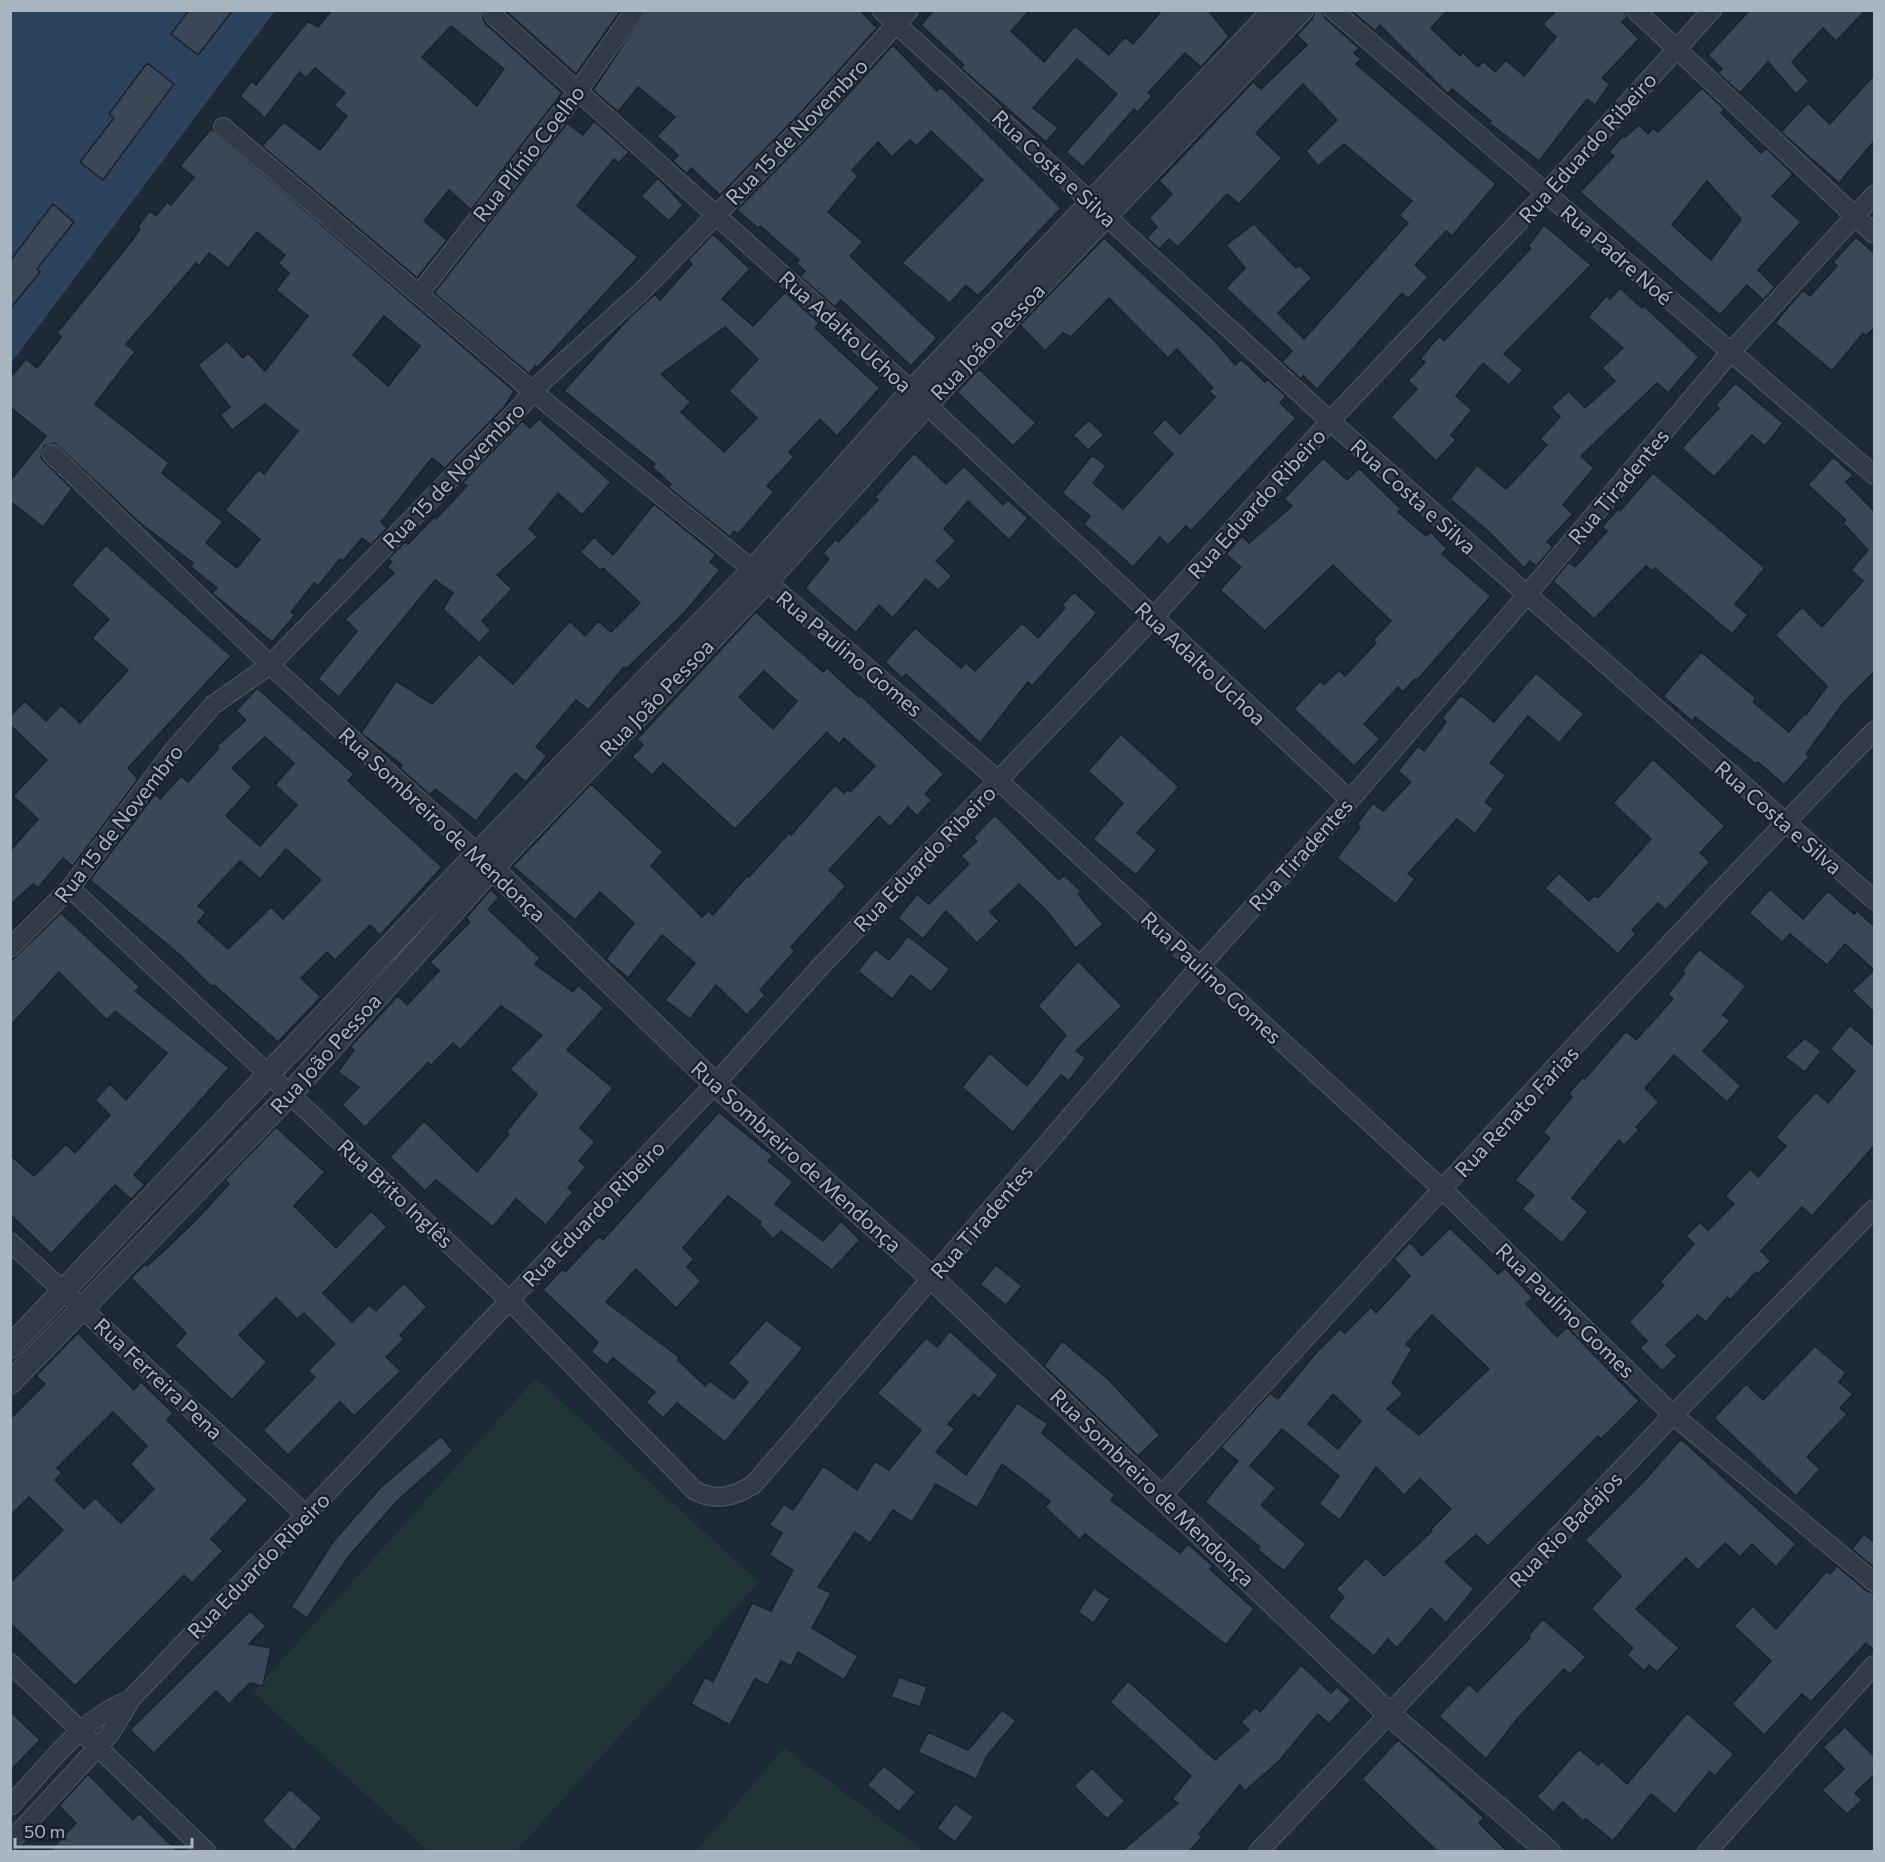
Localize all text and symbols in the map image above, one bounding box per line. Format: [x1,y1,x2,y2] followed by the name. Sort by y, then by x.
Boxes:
[720,53,872,209] street label: Rua 15 de Novembro
[1513,67,1661,227] street label: Rua Eduardo Ribeiro
[467,80,589,226] street label: Rua Plínio Coelho
[988,104,1122,232] street label: Rua Costa e Silva
[1556,199,1678,309] street label: Rua Padre Noé
[775,265,917,397] street label: Rua Adalto Uchoa
[925,277,1049,405] street label: Rua João Pessoa
[377,397,529,553] street label: Rua 15 de Novembro
[1182,423,1330,583] street label: Rua Eduardo Ribeiro
[1562,423,1674,549] street label: Rua Tiradentes
[1346,433,1482,559] street label: Rua Costa e Silva
[772,585,928,721] street label: Rua Paulino Gomes
[1131,596,1271,730] street label: Rua Adalto Uchoa
[594,633,718,761] street label: Rua João Pessoa
[334,721,552,927] street label: Rua Sombreiro de Mendonça
[48,739,188,907] street label: Rua 15 de Novembro
[1710,755,1848,879] street label: Rua Costa e Silva
[848,780,1000,936] street label: Rua Eduardo Ribeiro
[1243,792,1357,916] street label: Rua Tiradentes
[1137,906,1287,1048] street label: Rua Paulino Gomes
[264,988,386,1118] street label: Rua João Pessoa
[1449,1040,1583,1182] street label: Rua Renato Farias
[687,1055,907,1257] street label: Rua Sombreiro de Mendonça
[333,1133,459,1253] street label: Rua Brito Inglês
[517,1135,669,1291] street label: Rua Eduardo Ribeiro
[925,1159,1037,1283] street label: Rua Tiradentes
[1492,1238,1640,1382] street label: Rua Paulino Gomes
[90,1312,228,1444] street label: Rua Ferreira Pena
[1046,1383,1260,1591] street label: Rua Sombreiro de Mendonça
[1503,1466,1627,1592] street label: Rua Rio Badajos
[182,1487,334,1643] street label: Rua Eduardo Ribeiro
[15,1811,192,1849] scale bar
[24,1820,65,1842] text: 50 m

